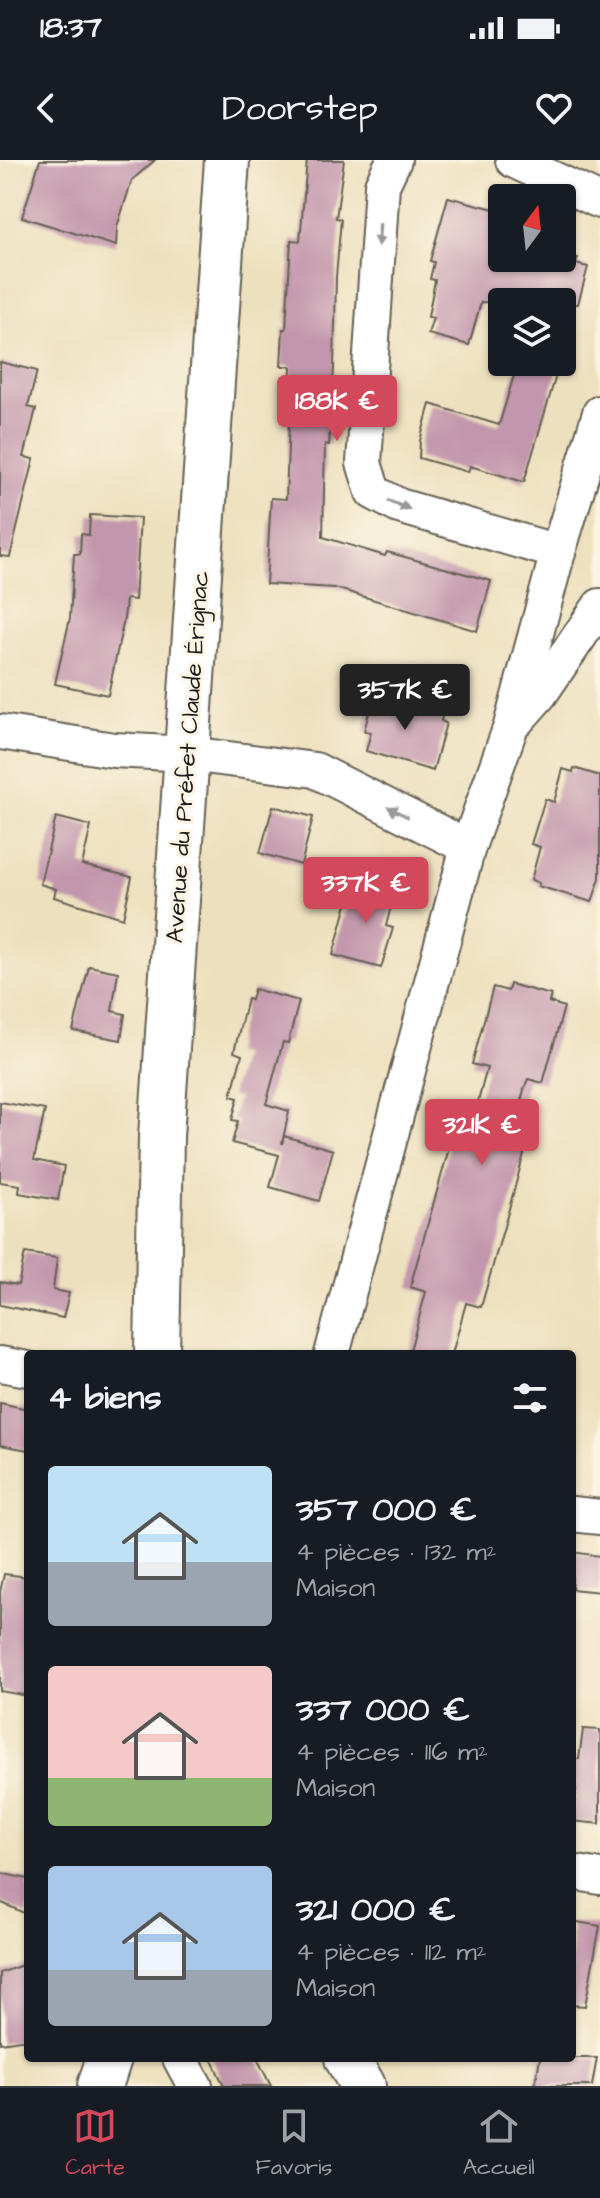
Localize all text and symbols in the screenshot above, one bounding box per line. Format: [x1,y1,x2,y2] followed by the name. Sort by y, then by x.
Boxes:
[40,7,102,49] text: 18:37
[222,83,378,134] text: Doorstep
[24,86,68,130] icon: back
[532,86,576,130] icon: heart
[488,184,576,272] north arrow
[488,184,576,376] map controls
[372,223,385,248] one-way arrow
[488,288,576,376] button: layers
[272,375,402,443] pin: 188K €
[295,383,379,419] text: 188K €
[387,498,411,511] one-way arrow
[158,570,219,944] street label: Avenue du Préfet Claude Érignac
[340,664,470,732] pin: 357K €
[358,672,452,708] text: 357K €
[387,805,410,819] one-way arrow
[301,857,431,925] pin: 337K €
[321,865,411,901] text: 337K €
[417,1099,547,1167] pin: 321K €
[443,1107,521,1143] text: 321K €
[48,1374,161,1422] text: 4 biens
[508,1376,552,1420] icon: filters
[296,1486,477,1534] text: 357 000 €
[112,1498,208,1594] icon: home
[296,1534,496,1570] text: 4 pièces · 132 m²
[296,1570,375,1606] text: Maison
[296,1686,470,1734] text: 337 000 €
[112,1698,208,1794] icon: home
[296,1734,488,1770] text: 4 pièces · 116 m²
[296,1770,375,1806] text: Maison
[296,1886,456,1934] text: 321 000 €
[112,1898,208,1994] icon: home
[296,1934,487,1970] text: 4 pièces · 112 m²
[296,1970,375,2006] text: Maison
[65,2104,125,2183] tab: Carte
[256,2104,332,2183] tab: Favoris
[463,2104,535,2183] tab: Accueil

